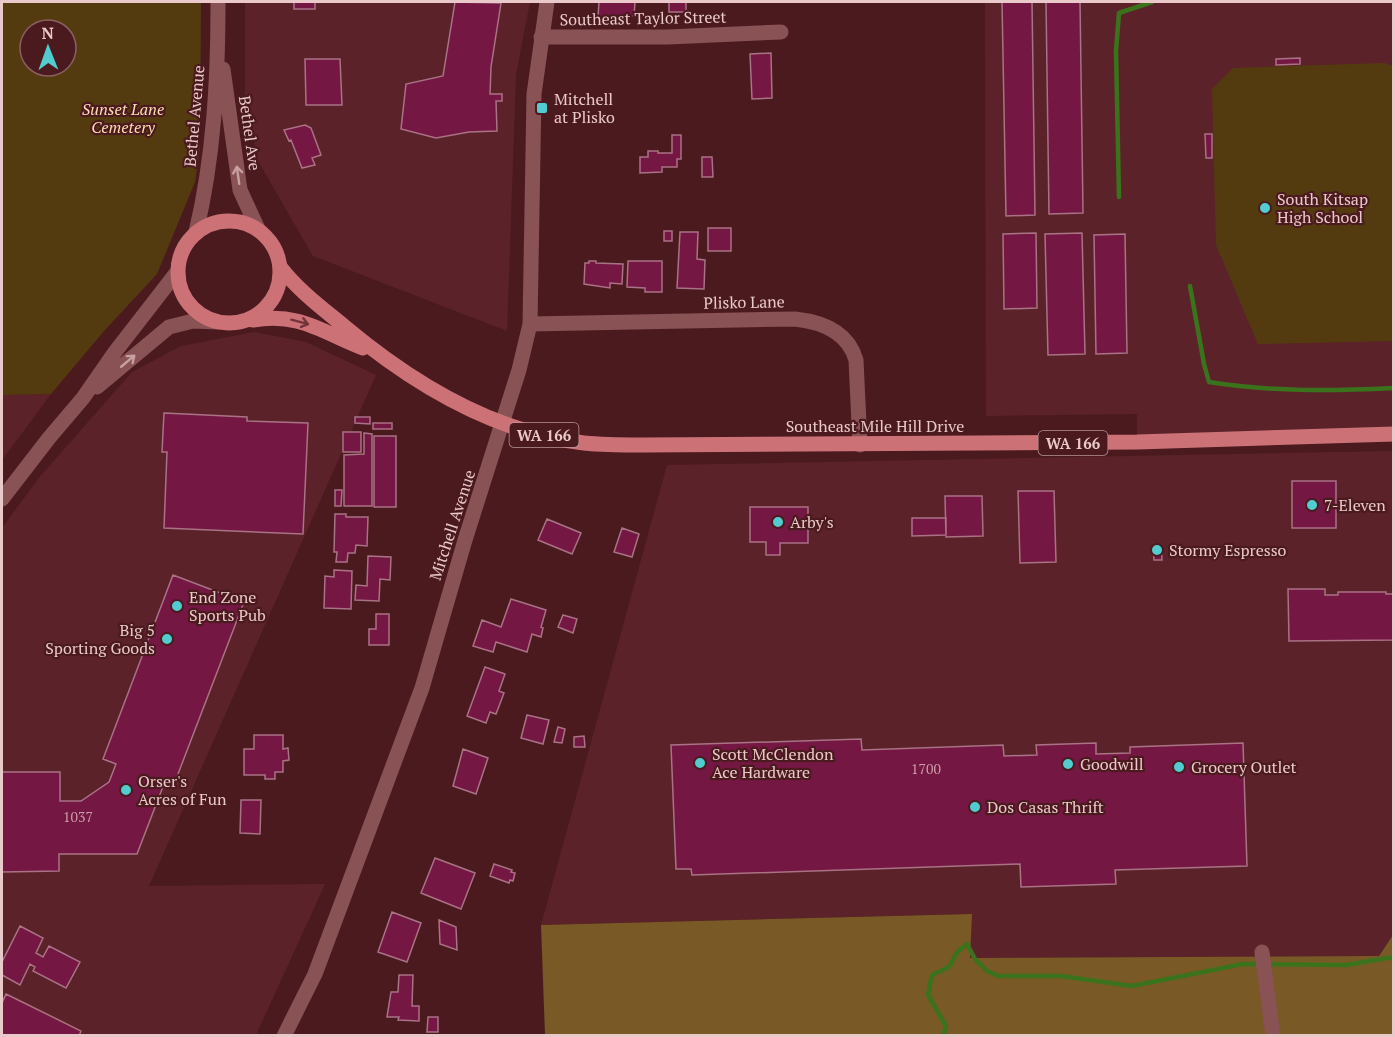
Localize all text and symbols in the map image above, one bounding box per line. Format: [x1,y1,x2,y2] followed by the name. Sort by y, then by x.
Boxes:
[559,6,727,30] street label: Southeast Taylor Street
[18,18,78,78] north arrow
[41,22,54,44] text: N
[179,64,209,168] street label: Bethel Avenue
[554,88,615,128] place label: Mitchell at Plisko
[234,94,266,172] street label: Bethel Ave
[82,98,164,138] park label: Sunset Lane Cemetery
[535,101,549,115] marker: Mitchell at Plisko
[233,165,244,185] one-way arrow
[1277,188,1368,228] place label: South Kitsap High School
[1258,201,1272,215] marker: South Kitsap High School
[703,290,785,314] street label: Plisko Lane
[290,316,309,328] one-way arrow
[120,354,135,368] one-way arrow
[786,415,964,437] street label: Southeast Mile Hill Drive
[510,423,578,447] road number: WA 166
[1038,431,1108,455] road number: WA 166
[424,467,480,583] street label: Mitchell Avenue
[1324,494,1386,516] place label: 7-Eleven
[1305,498,1319,512] marker: 7-Eleven
[790,511,834,533] place label: Arby's
[771,515,785,529] marker: Arby's
[1169,539,1287,561] place label: Stormy Espresso
[1150,543,1164,557] marker: Stormy Espresso
[189,586,266,626] place label: End Zone Sports Pub
[170,599,184,613] marker: End Zone Sports Pub
[45,619,155,659] place label: Big 5 Sporting Goods
[160,632,174,646] marker: Big 5 Sporting Goods
[712,743,834,783] place label: Scott McClendon Ace Hardware
[1080,753,1144,775] place label: Goodwill
[693,756,707,770] marker: Scott McClendon Ace Hardware
[1191,756,1296,778] place label: Grocery Outlet
[1061,757,1075,771] marker: Goodwill
[911,759,941,778] house number: 1700
[1172,760,1186,774] marker: Grocery Outlet
[138,770,227,810] place label: Orser's Acres of Fun
[119,783,133,797] marker: Orser's Acres of Fun
[987,796,1104,818] place label: Dos Casas Thrift
[968,800,982,814] marker: Dos Casas Thrift
[63,807,93,826] house number: 1037

